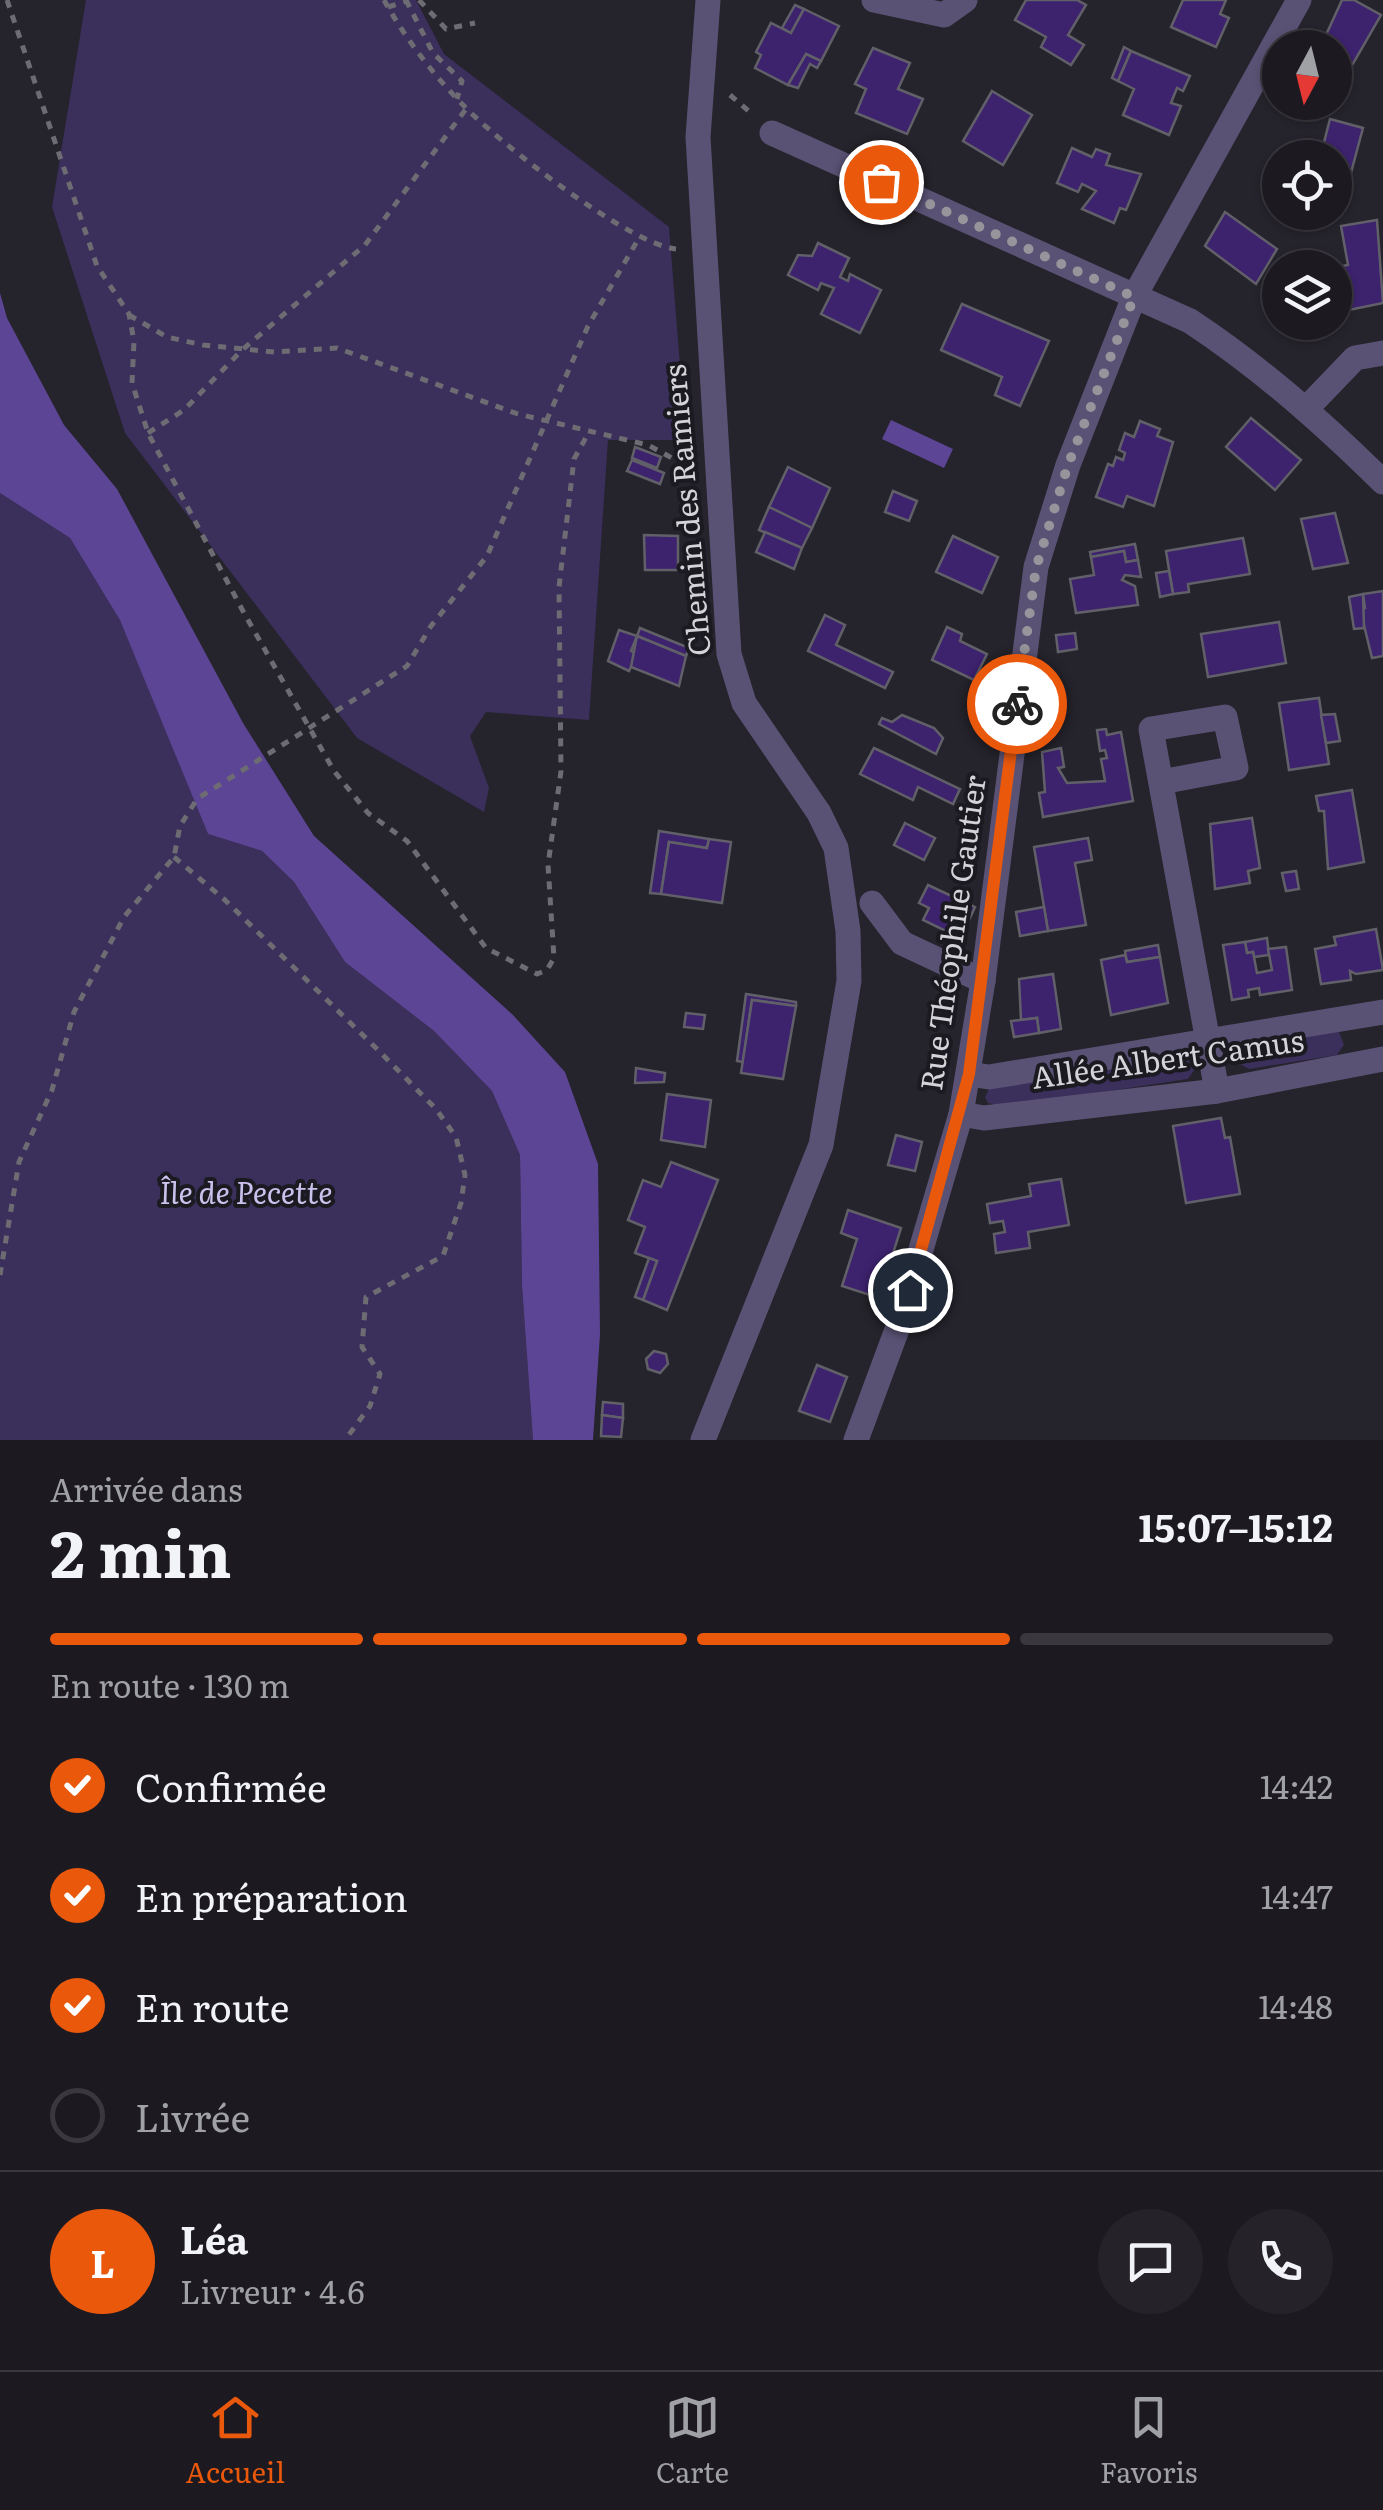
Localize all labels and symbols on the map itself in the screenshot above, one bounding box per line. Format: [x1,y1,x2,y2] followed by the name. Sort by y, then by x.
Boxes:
[1262,30,1352,120] north arrow
[839,140,924,225] pin
[650,363,720,658] street label: Chemin des Ramiers
[967,654,1067,754] courier
[907,772,995,1093] street label: Rue Théophile Gautier
[1029,1016,1306,1098] street label: Allée Albert Camus
[160,1169,332,1213] park label: Île de Pecette
[868,1248,953,1333] pin

